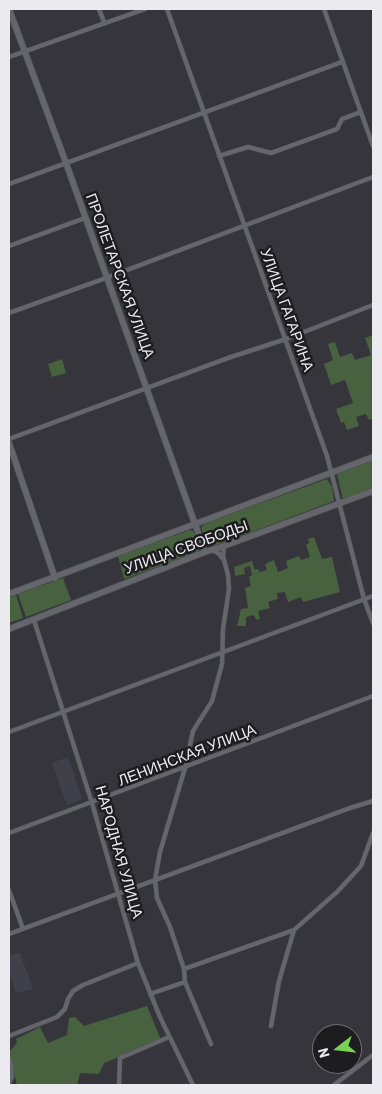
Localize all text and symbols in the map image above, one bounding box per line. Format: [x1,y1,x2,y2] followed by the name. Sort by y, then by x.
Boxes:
[82,191,158,361] street label: ПРОЛЕТАРСКАЯ УЛИЦА
[256,246,318,374] street label: УЛИЦА ГАГАРИНА
[122,516,250,578] street label: УЛИЦА СВОБОДЫ
[115,720,259,790] street label: ЛЕНИНСКАЯ УЛИЦА
[91,783,147,921] street label: НАРОДНАЯ УЛИЦА
[312,1024,362,1074] north arrow
[314,1046,333,1060] text: N

